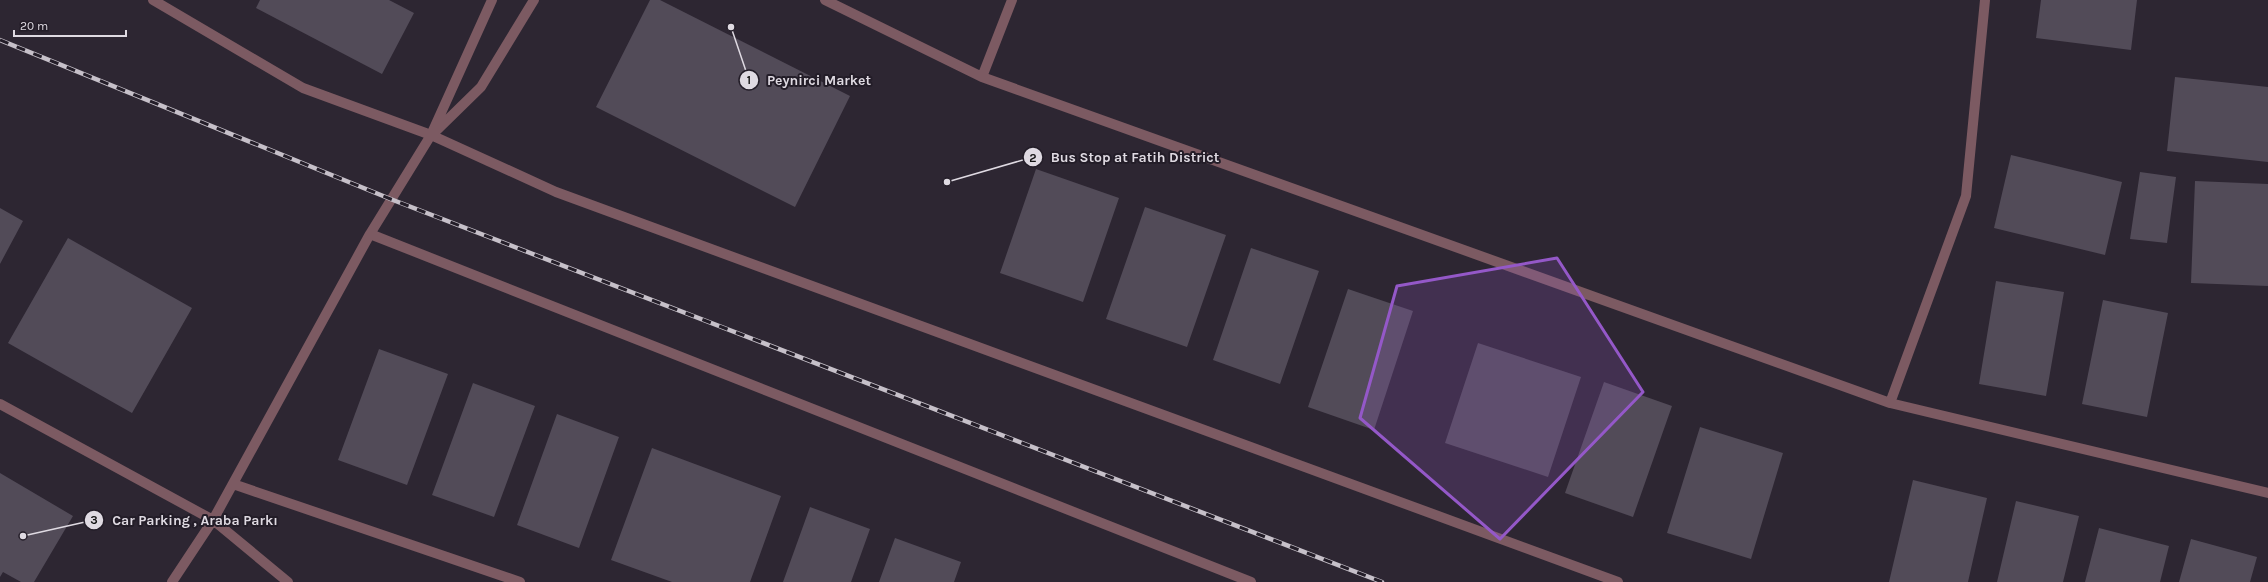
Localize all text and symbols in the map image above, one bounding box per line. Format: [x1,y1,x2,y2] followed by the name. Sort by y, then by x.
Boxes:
[14,12,126,38] scale bar
[20,19,48,33] text: 20 m
[739,67,879,93] callout: Peynirci Market
[767,72,872,89] text: Peynirci Market
[747,73,751,87] text: 1
[1023,144,1227,170] callout: Bus Stop at Fatih District
[1051,149,1220,166] text: Bus Stop at Fatih District
[1029,151,1037,165] text: 2
[84,507,286,533] callout: Car Parking , Araba Parkı
[112,512,278,529] text: Car Parking , Araba Parkı
[90,513,98,527] text: 3

